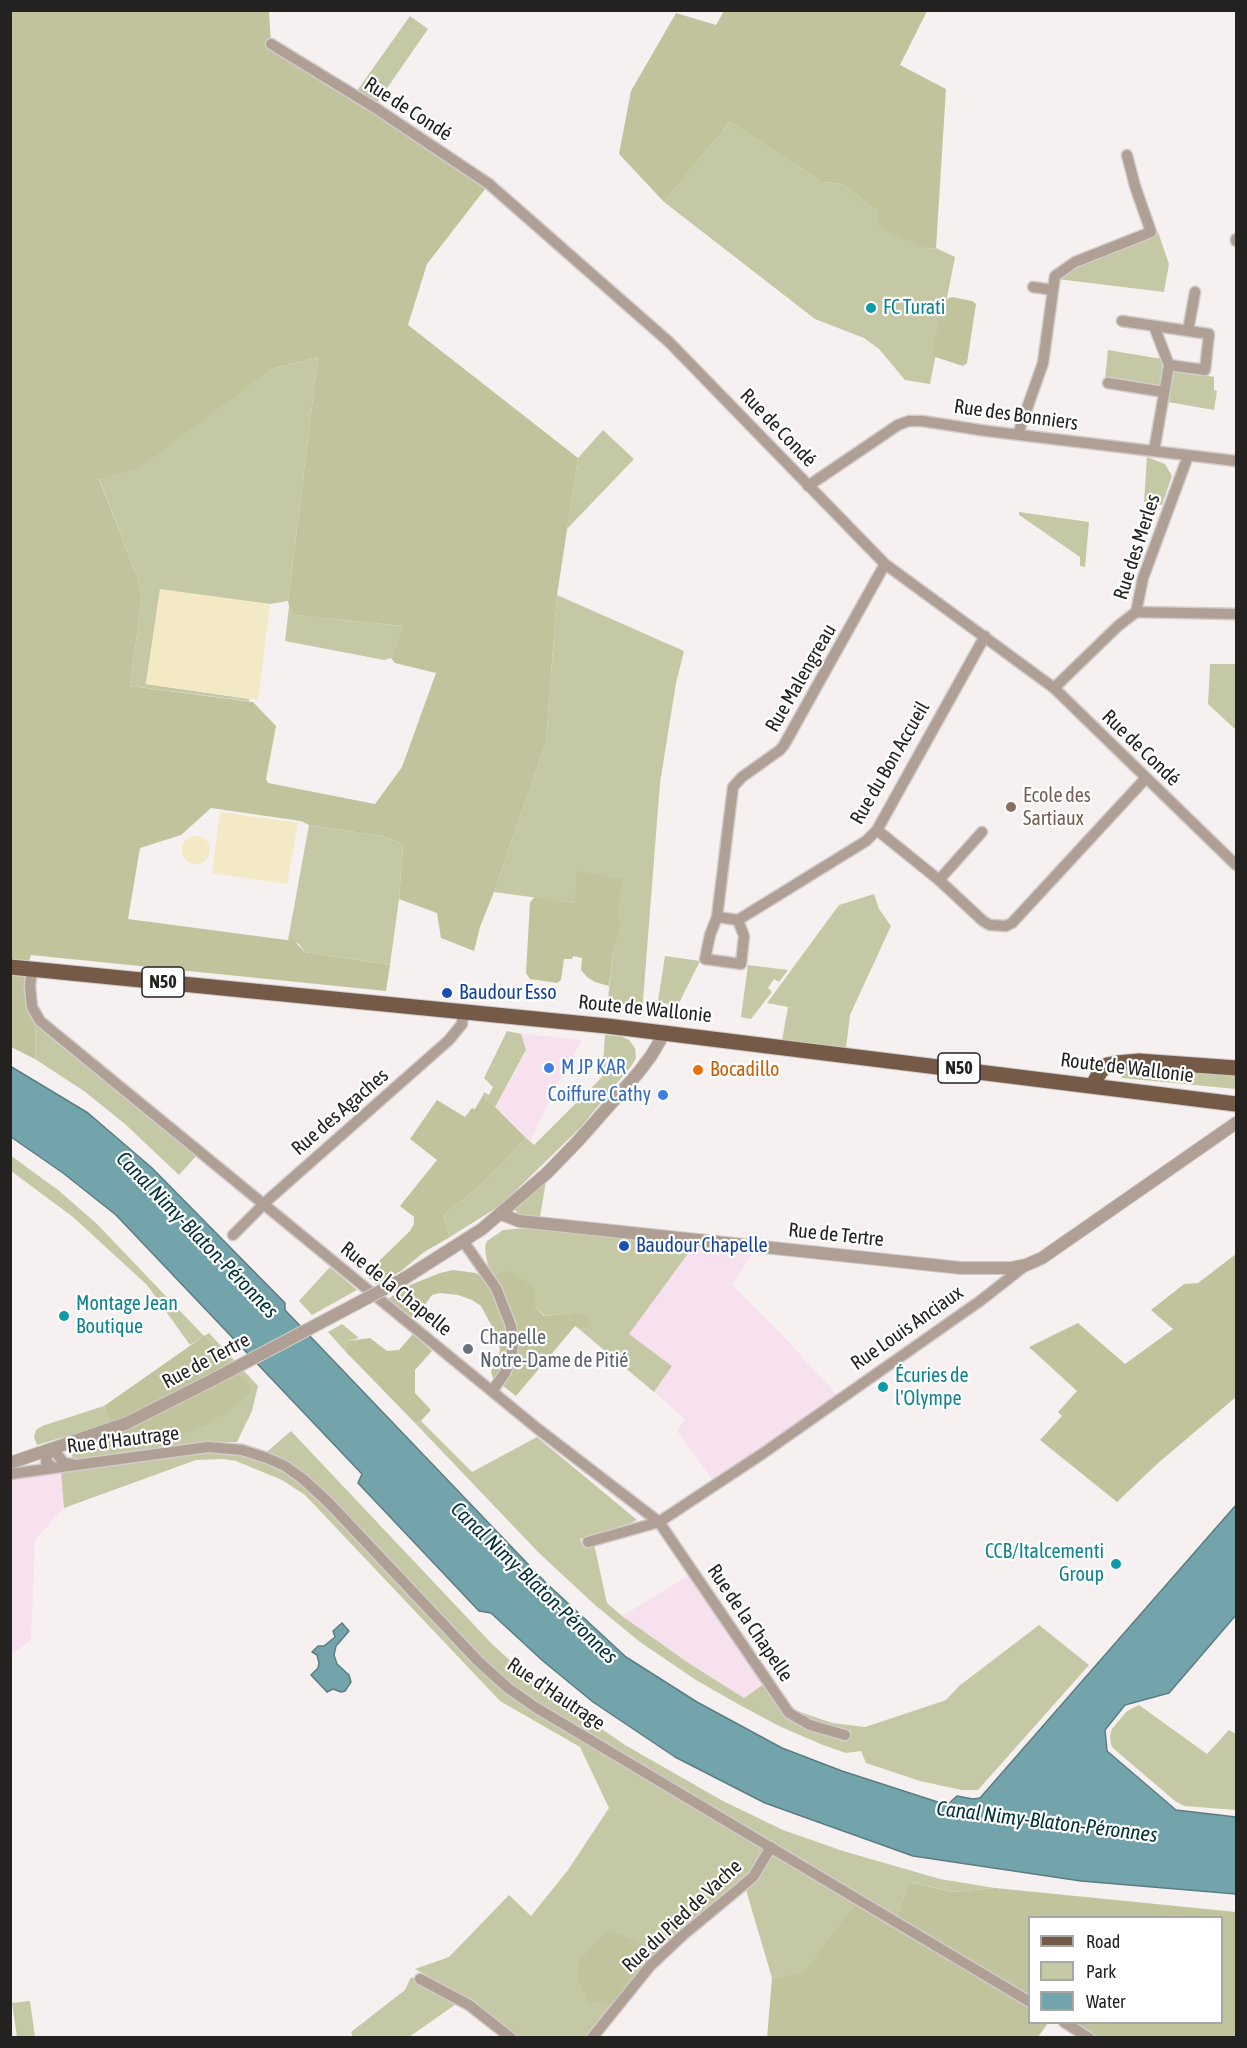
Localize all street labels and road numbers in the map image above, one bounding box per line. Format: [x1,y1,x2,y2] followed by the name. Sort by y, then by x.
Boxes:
[360,72,456,146] street label: Rue de Condé
[735,384,821,472] street label: Rue de Condé
[953,394,1079,436] street label: Rue des Bonniers
[1109,491,1165,603] street label: Rue des Merles
[760,620,842,736] street label: Rue Malengreau
[845,697,935,829] street label: Rue du Bon Accueil
[1097,705,1185,791] street label: Rue de Condé
[142,967,184,997] road number: N50
[577,990,713,1028] street label: Route de Wallonie
[1059,1048,1195,1088] street label: Route de Wallonie
[938,1053,980,1083] road number: N50
[287,1063,393,1161] street label: Rue des Agaches
[787,1218,885,1252] street label: Rue de Tertre
[336,1237,456,1341] street label: Rue de la Chapelle
[846,1281,968,1375] street label: Rue Louis Anciaux
[158,1328,254,1394] street label: Rue de Tertre
[66,1421,180,1459] street label: Rue d'Hautrage
[702,1560,798,1686] street label: Rue de la Chapelle
[503,1653,609,1735] street label: Rue d'Hautrage
[617,1855,747,1977] street label: Rue du Pied de Vache

